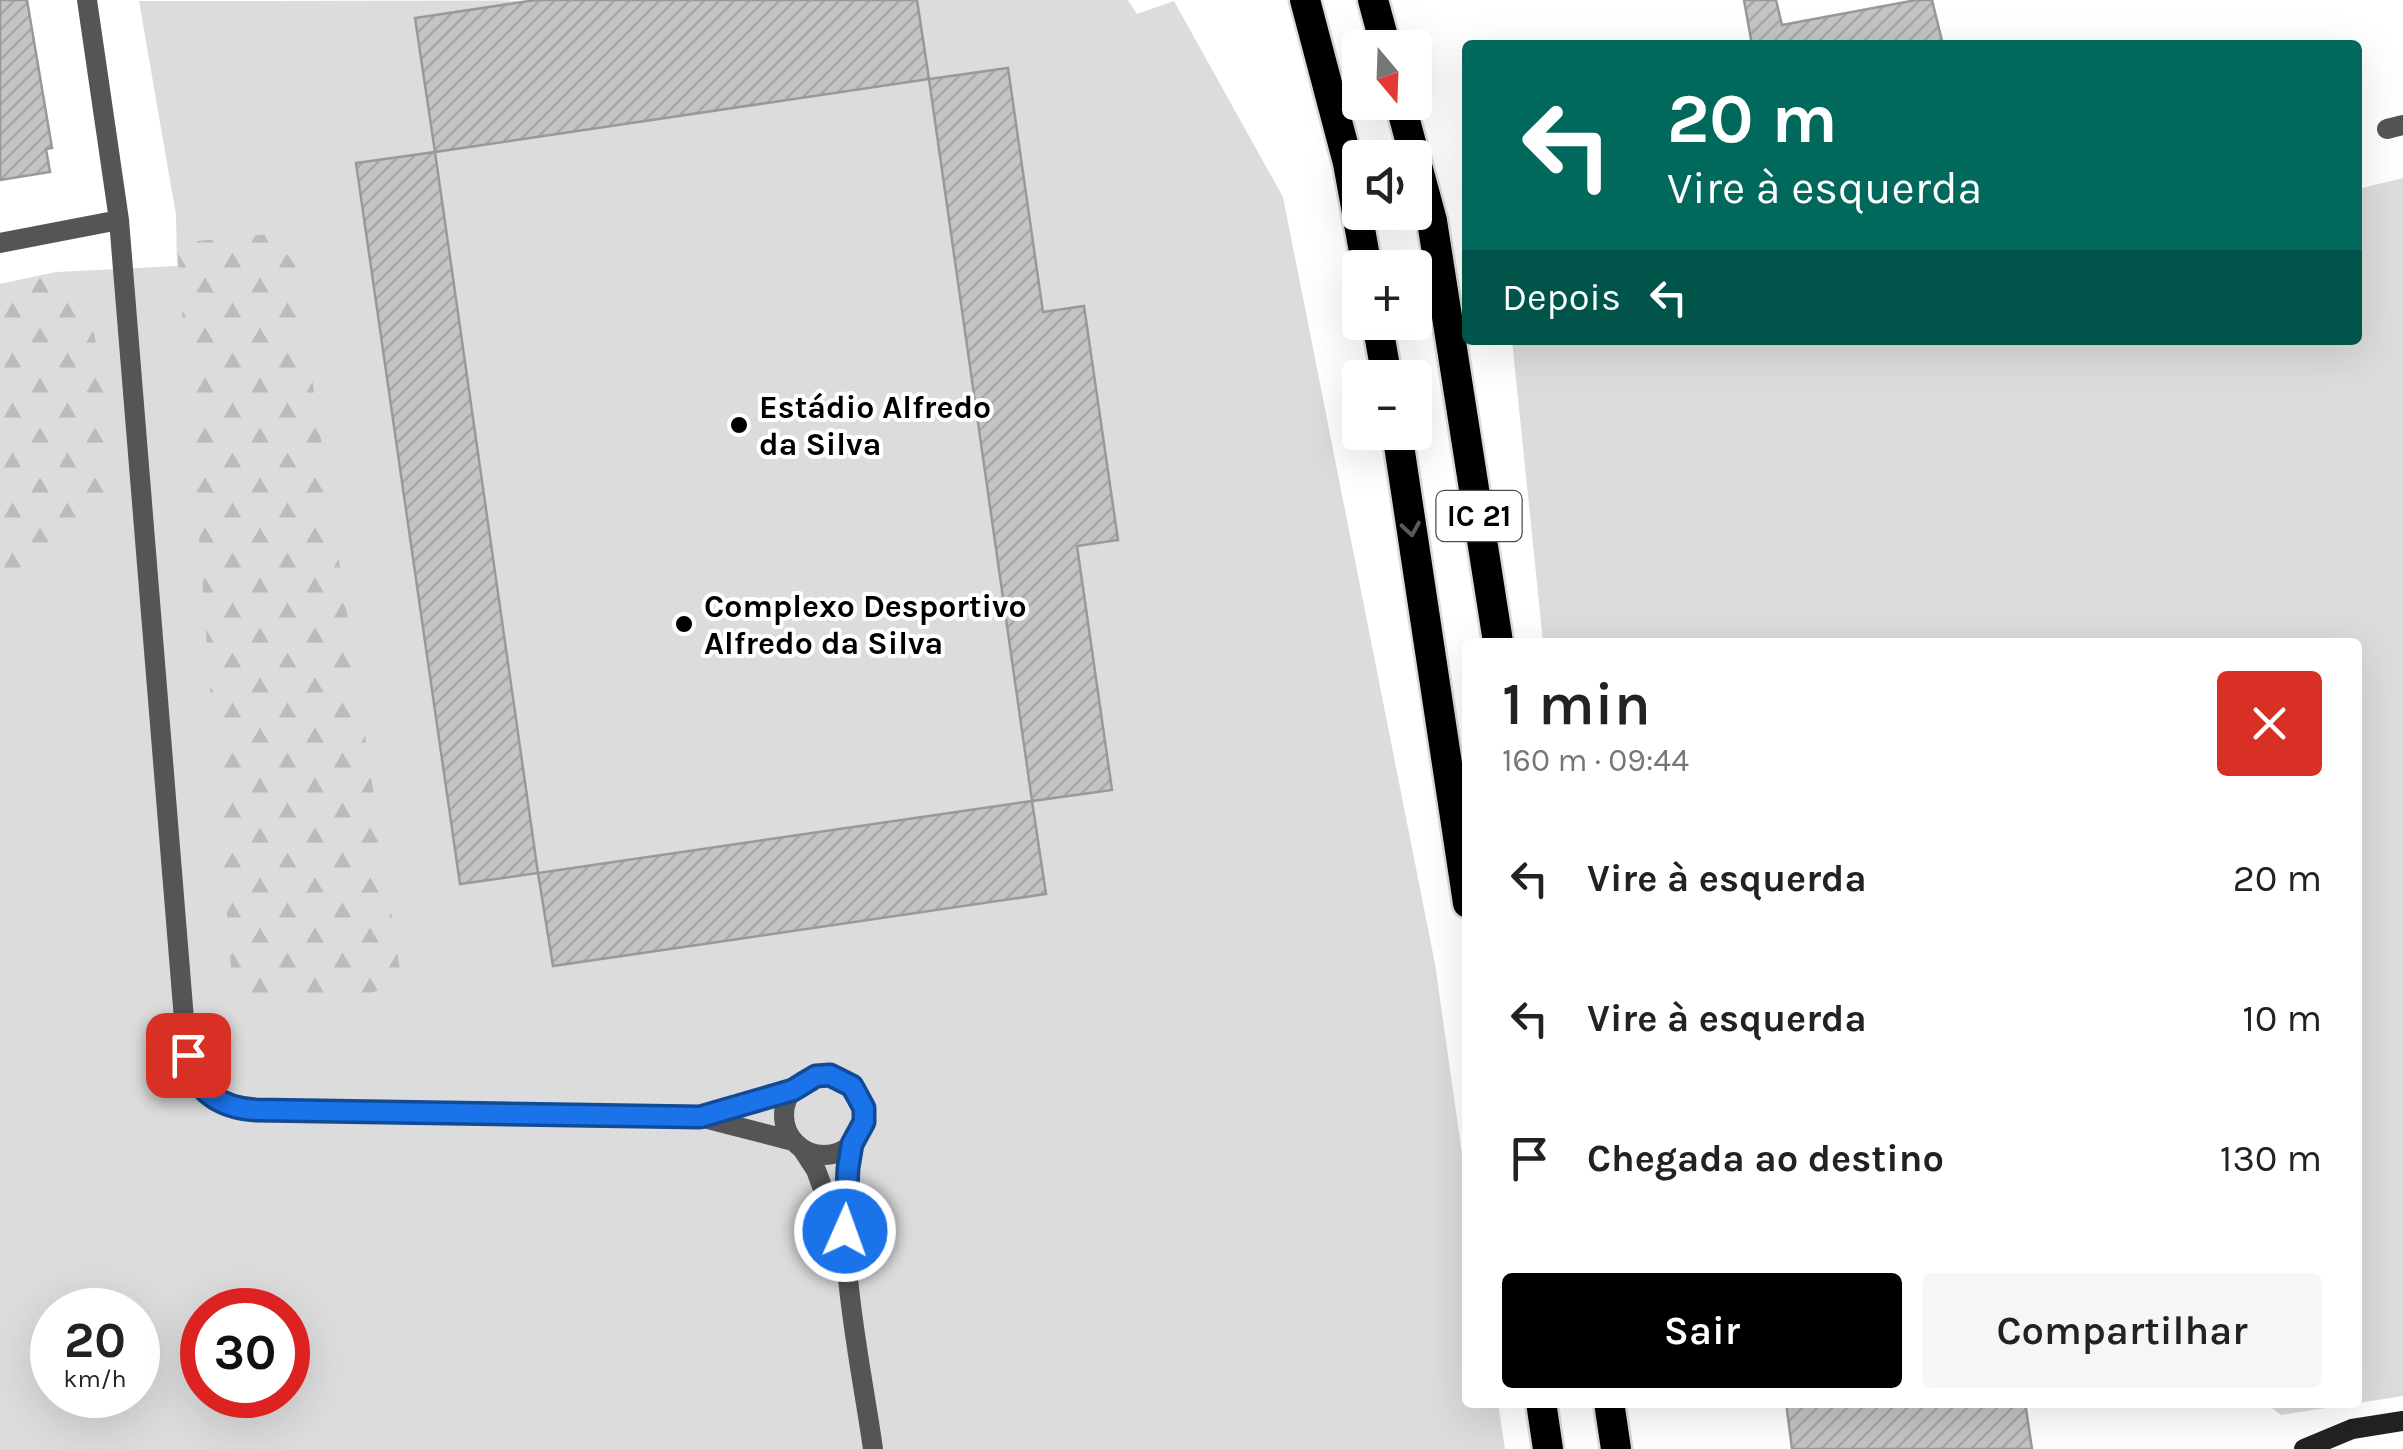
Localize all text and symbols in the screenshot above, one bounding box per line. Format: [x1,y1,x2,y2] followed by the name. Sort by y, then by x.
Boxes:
[1342,30,1432,120] north arrow
[1342,30,1432,450] map controls
[1667,78,1838,160] text: 20 m
[1502,80,1632,210] icon: left
[1342,140,1432,230] button: sound
[1667,162,1982,214] text: Vire à esquerda
[1342,250,1432,340] button: +
[1641,270,1696,325] icon: left
[1502,275,1621,320] text: Depois
[1342,360,1432,450] button: −
[759,389,991,463] place label: Estádio Alfredo da Silva
[728,414,750,436] marker: Estádio Alfredo da Silva
[1436,491,1522,541] road number: IC 21
[1400,521,1421,537] one-way arrow
[704,588,1027,662] place label: Complexo Desportivo Alfredo da Silva
[673,613,695,635] marker: Complexo Desportivo Alfredo da Silva
[1502,669,1651,739] text: 1 min
[2217,671,2322,776] button: close
[1502,742,1689,779] text: 160 m · 09:44
[1502,851,1557,906] icon: left
[1587,856,1867,901] text: Vire à esquerda
[2233,856,2322,901] text: 20 m
[1502,991,1557,1046] icon: left
[1587,996,1867,1041] text: Vire à esquerda
[2242,996,2322,1041] text: 10 m
[146,1013,231,1098] pin
[161,1028,216,1083] icon: arrive
[1502,1131,1557,1186] icon: arrive
[1587,1136,1944,1181] text: Chegada ao destino
[2220,1136,2322,1181] text: 130 m
[793,1179,897,1283] position arrow
[1502,1273,1902,1388] button: Sair
[1922,1273,2322,1388] button: Compartilhar
[180,1288,310,1418] speed limit sign: 30
[64,1311,126,1370] text: 20
[63,1364,127,1393] text: km/h

